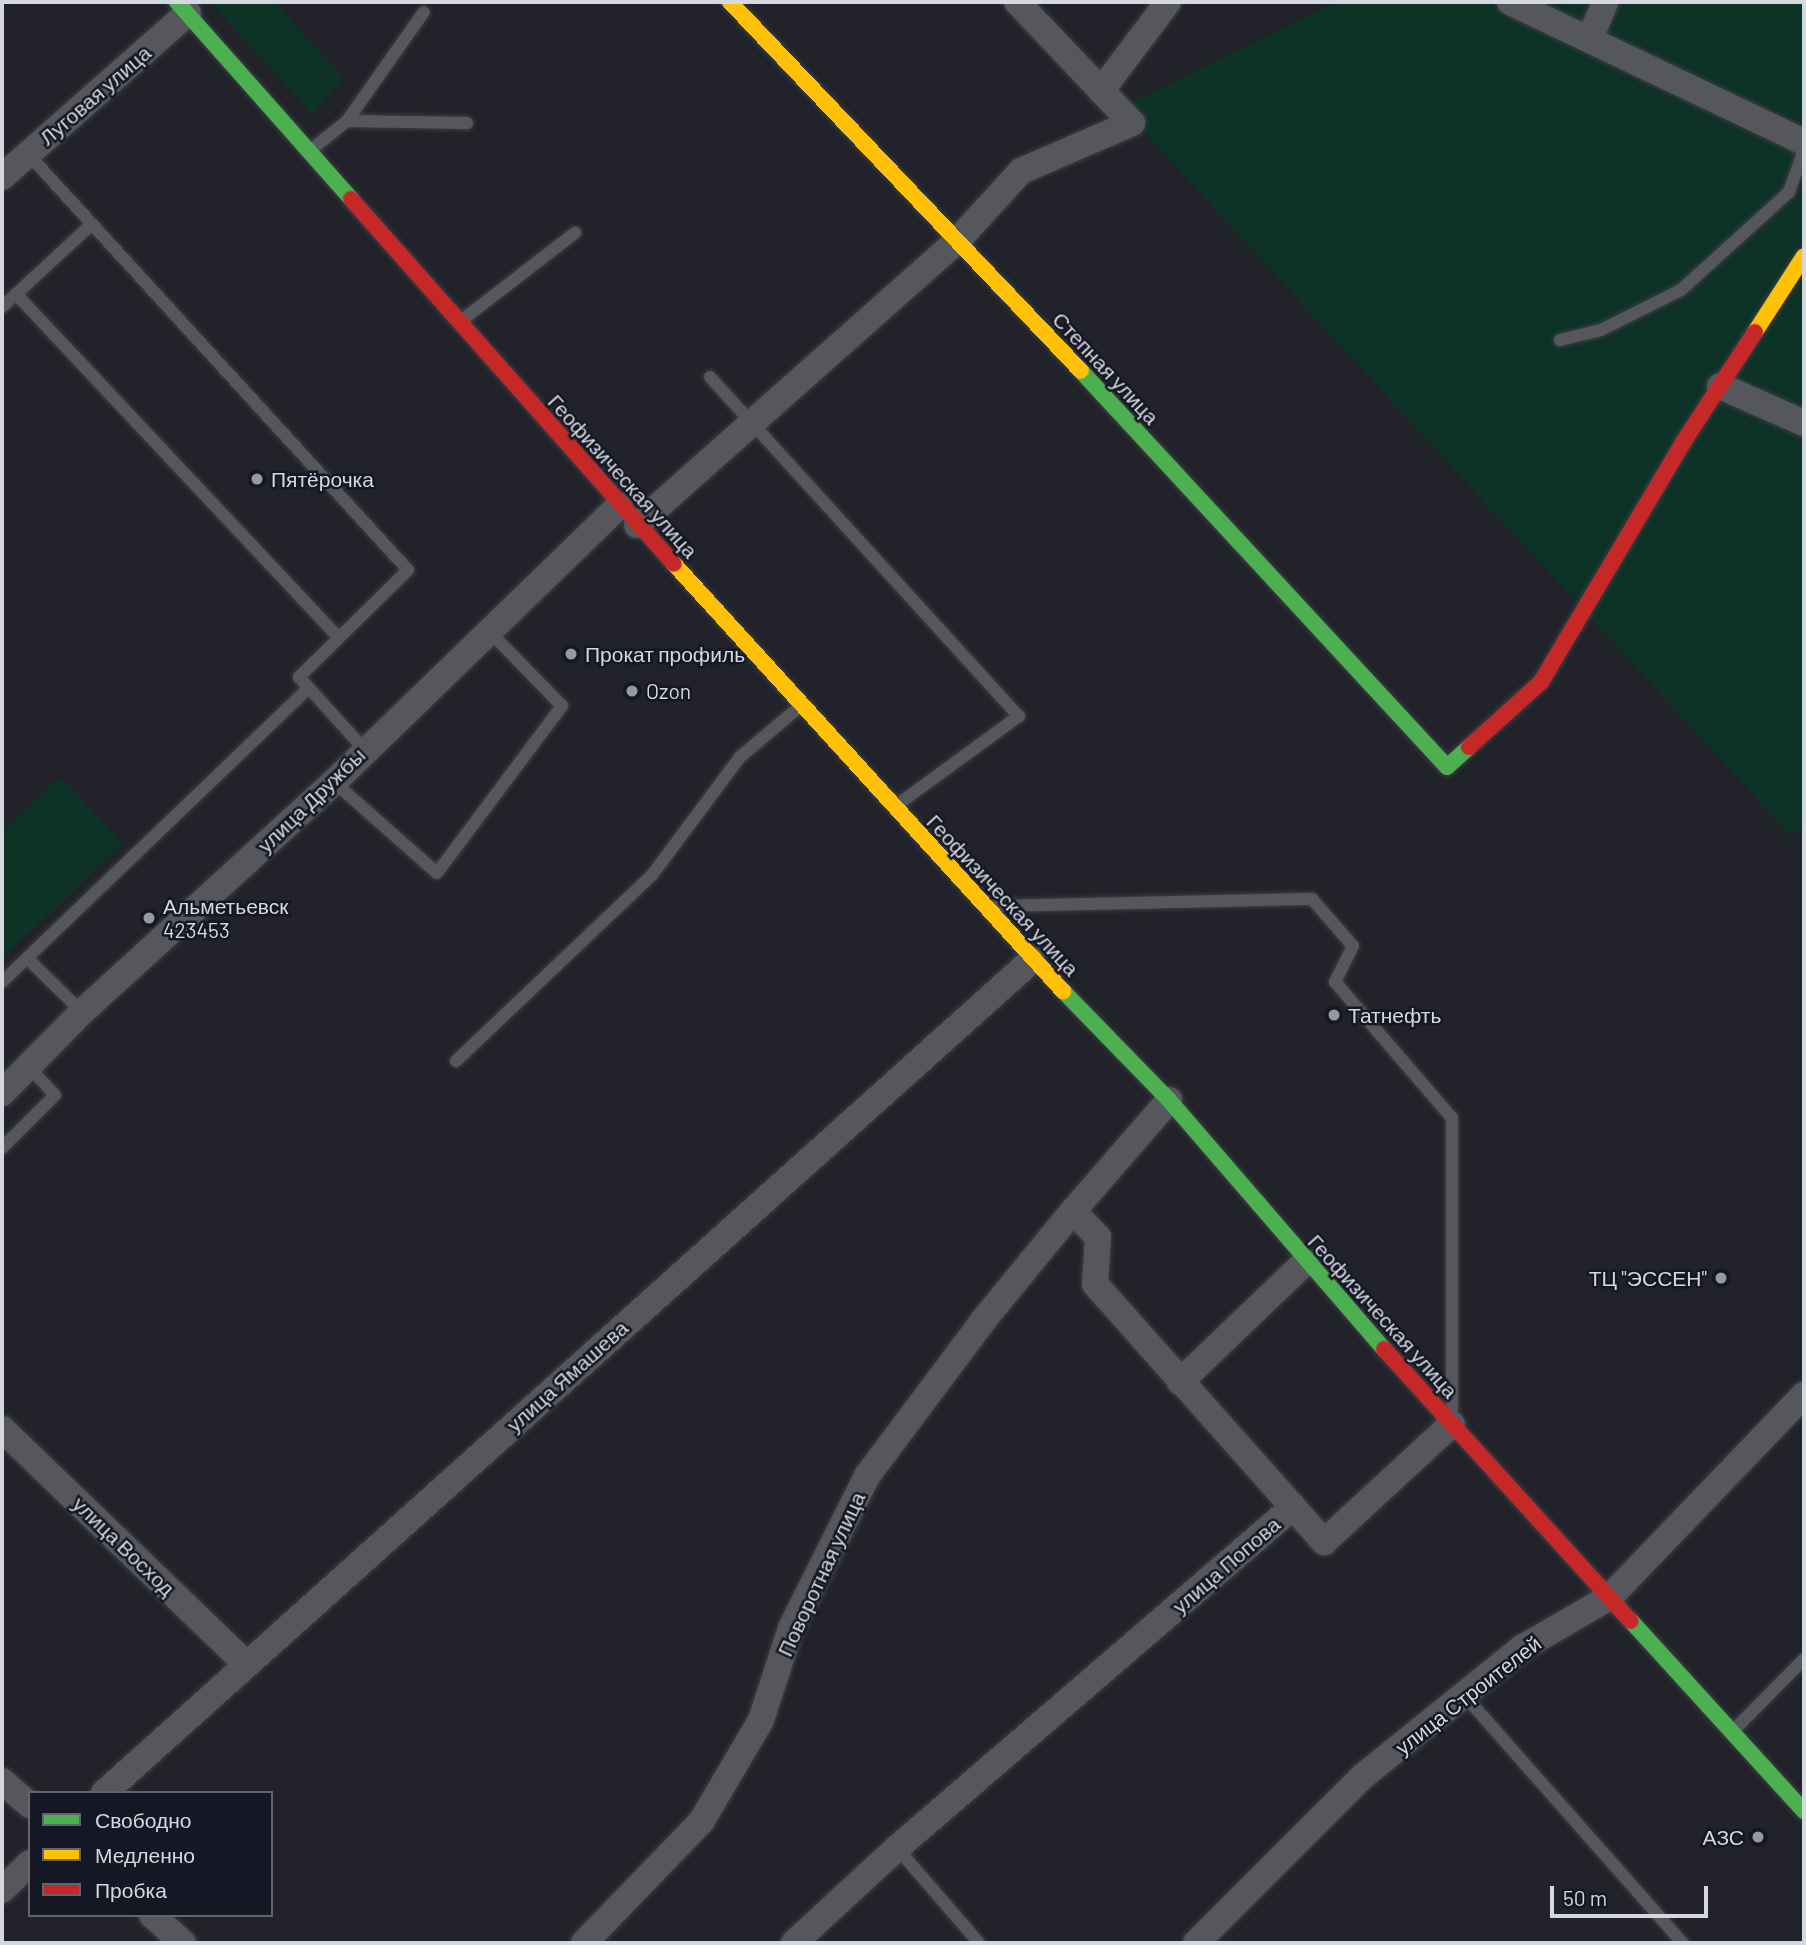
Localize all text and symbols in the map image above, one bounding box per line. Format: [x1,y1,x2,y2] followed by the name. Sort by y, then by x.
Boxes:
[34,40,156,150] street label: Луговая улица
[1048,307,1164,429] street label: Степная улица
[543,389,703,563] street label: Геофизическая улица
[271,466,374,492] place label: Пятёрочка
[249,471,265,487] marker: Пятёрочка
[585,641,745,667] place label: Прокат профиль
[563,646,579,662] marker: Прокат профиль
[646,678,691,704] place label: Ozon
[624,683,640,699] marker: Ozon
[252,742,370,858] street label: улица Дружбы
[922,809,1084,981] street label: Геофизическая улица
[163,893,288,943] place label: Альметьевск 423453
[141,910,157,926] marker: Альметьевск 423453
[1348,1002,1441,1028] place label: Татнефть
[1326,1007,1342,1023] marker: Татнефть
[1303,1229,1463,1403] street label: Геофизическая улица
[1589,1265,1707,1291] place label: ТЦ "ЭССЕН"
[1713,1270,1729,1286] marker: ТЦ "ЭССЕН"
[501,1315,633,1437] street label: улица Ямашева
[772,1488,870,1660] street label: Поворотная улица
[68,1491,180,1601] street label: улица Восход
[1167,1511,1285,1619] street label: улица Попова
[1390,1630,1546,1760] street label: улица Строителей
[28,1791,273,1917] legend
[95,1807,192,1832] text: Свободно
[1703,1824,1744,1850] place label: АЗС
[1750,1829,1766,1845] marker: АЗС
[95,1842,195,1867] text: Медленно
[1554,1871,1712,1915] scale bar
[95,1877,167,1902] text: Пробка
[1563,1885,1607,1910] text: 50 m

